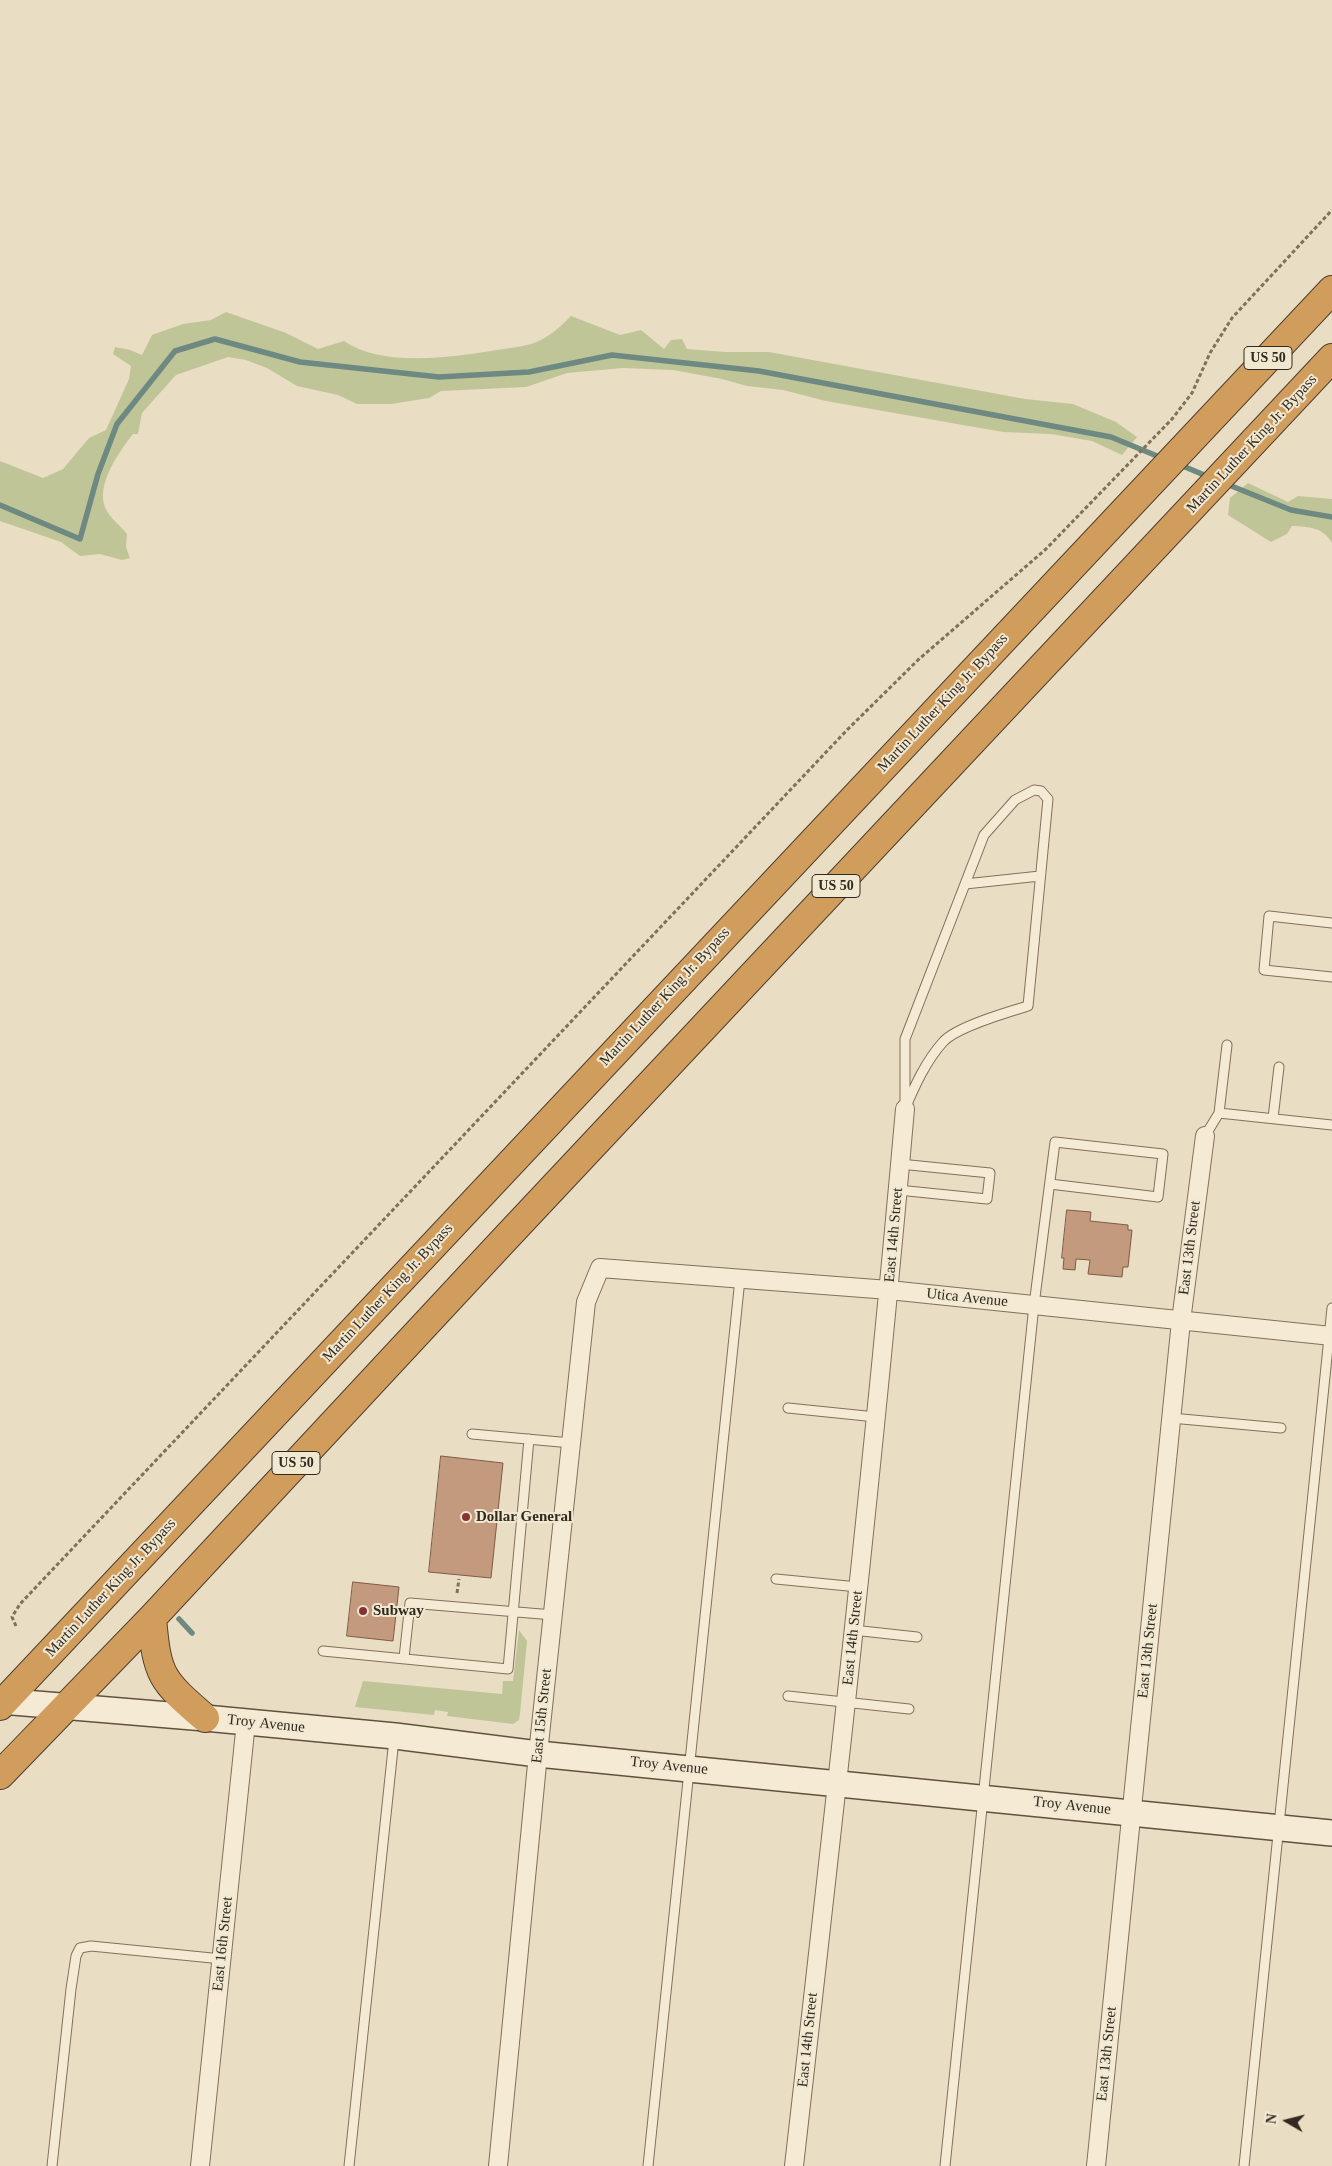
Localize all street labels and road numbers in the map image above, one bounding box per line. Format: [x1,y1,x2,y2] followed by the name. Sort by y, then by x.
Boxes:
[1244,346,1292,369] road number: US 50
[1183,371,1321,517] street label: Martin Luther King Jr. Bypass
[874,630,1012,776] street label: Martin Luther King Jr. Bypass
[812,874,860,898] road number: US 50
[596,924,734,1070] street label: Martin Luther King Jr. Bypass
[881,1187,907,1283] street label: East 14th Street
[1175,1200,1205,1296] street label: East 13th Street
[319,1220,457,1366] street label: Martin Luther King Jr. Bypass
[925,1285,1009,1311] street label: Utica Avenue
[272,1452,320,1475] road number: US 50
[42,1515,180,1661] street label: Martin Luther King Jr. Bypass
[839,1590,867,1686] street label: East 14th Street
[1134,1603,1162,1699] street label: East 13th Street
[528,1668,556,1764] street label: East 15th Street
[226,1711,306,1737] street label: Troy Avenue
[629,1753,709,1779] street label: Troy Avenue
[1032,1793,1112,1819] street label: Troy Avenue
[209,1896,237,1992] street label: East 16th Street
[794,1992,822,2088] street label: East 14th Street
[1093,2006,1121,2102] street label: East 13th Street

